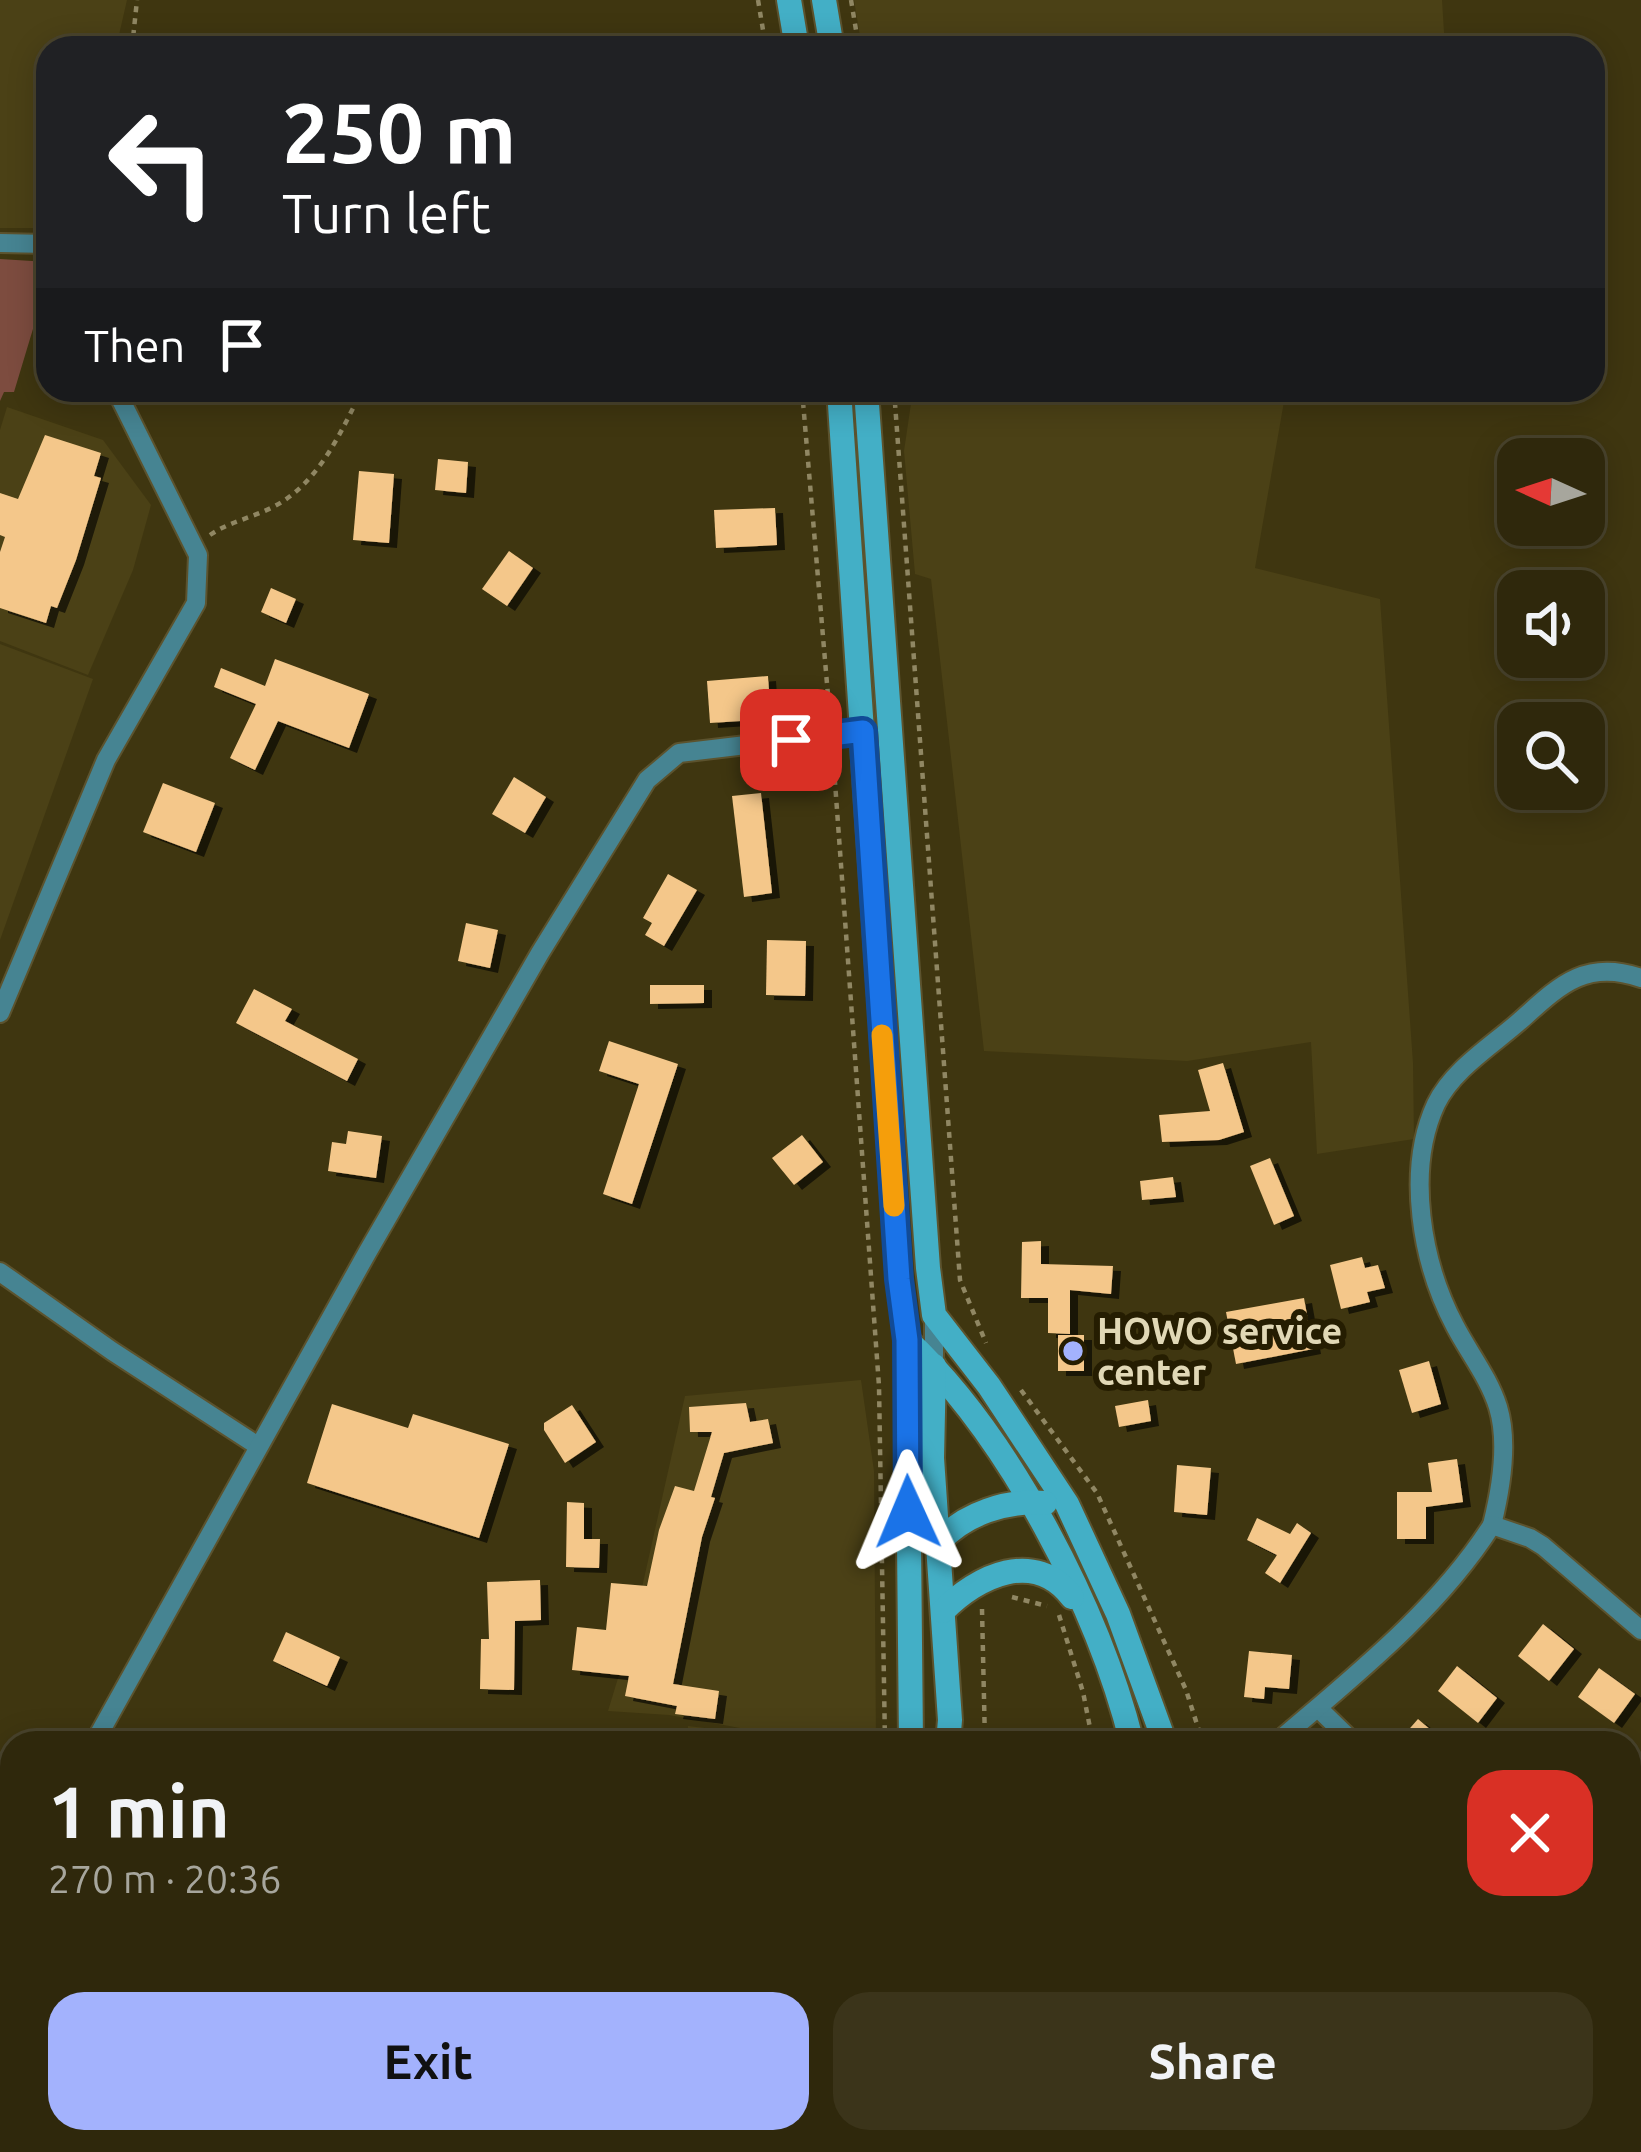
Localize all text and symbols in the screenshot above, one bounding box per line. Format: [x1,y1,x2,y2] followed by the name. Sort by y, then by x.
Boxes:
[84,84,240,240] icon: left
[282,85,516,179] text: 250 m
[282,183,491,243] text: Turn left
[209,312,275,378] icon: arrive
[84,320,185,371] text: Then
[1497,438,1605,546] north arrow
[1497,438,1605,810] map controls
[1497,570,1605,678] button: sound
[740,689,842,791] pin
[1497,702,1605,810] button: search
[758,707,824,773] icon: arrive
[1097,1310,1342,1392] place label: HOWO service center
[1060,1338,1086,1364] marker: HOWO service center
[845,1449,971,1575] position arrow
[1467,1770,1593,1896] button: close
[48,1771,230,1852] text: 1 min
[48,1857,282,1900] text: 270 m · 20:36
[48,1992,809,2130] button: Exit
[833,1992,1593,2130] button: Share

